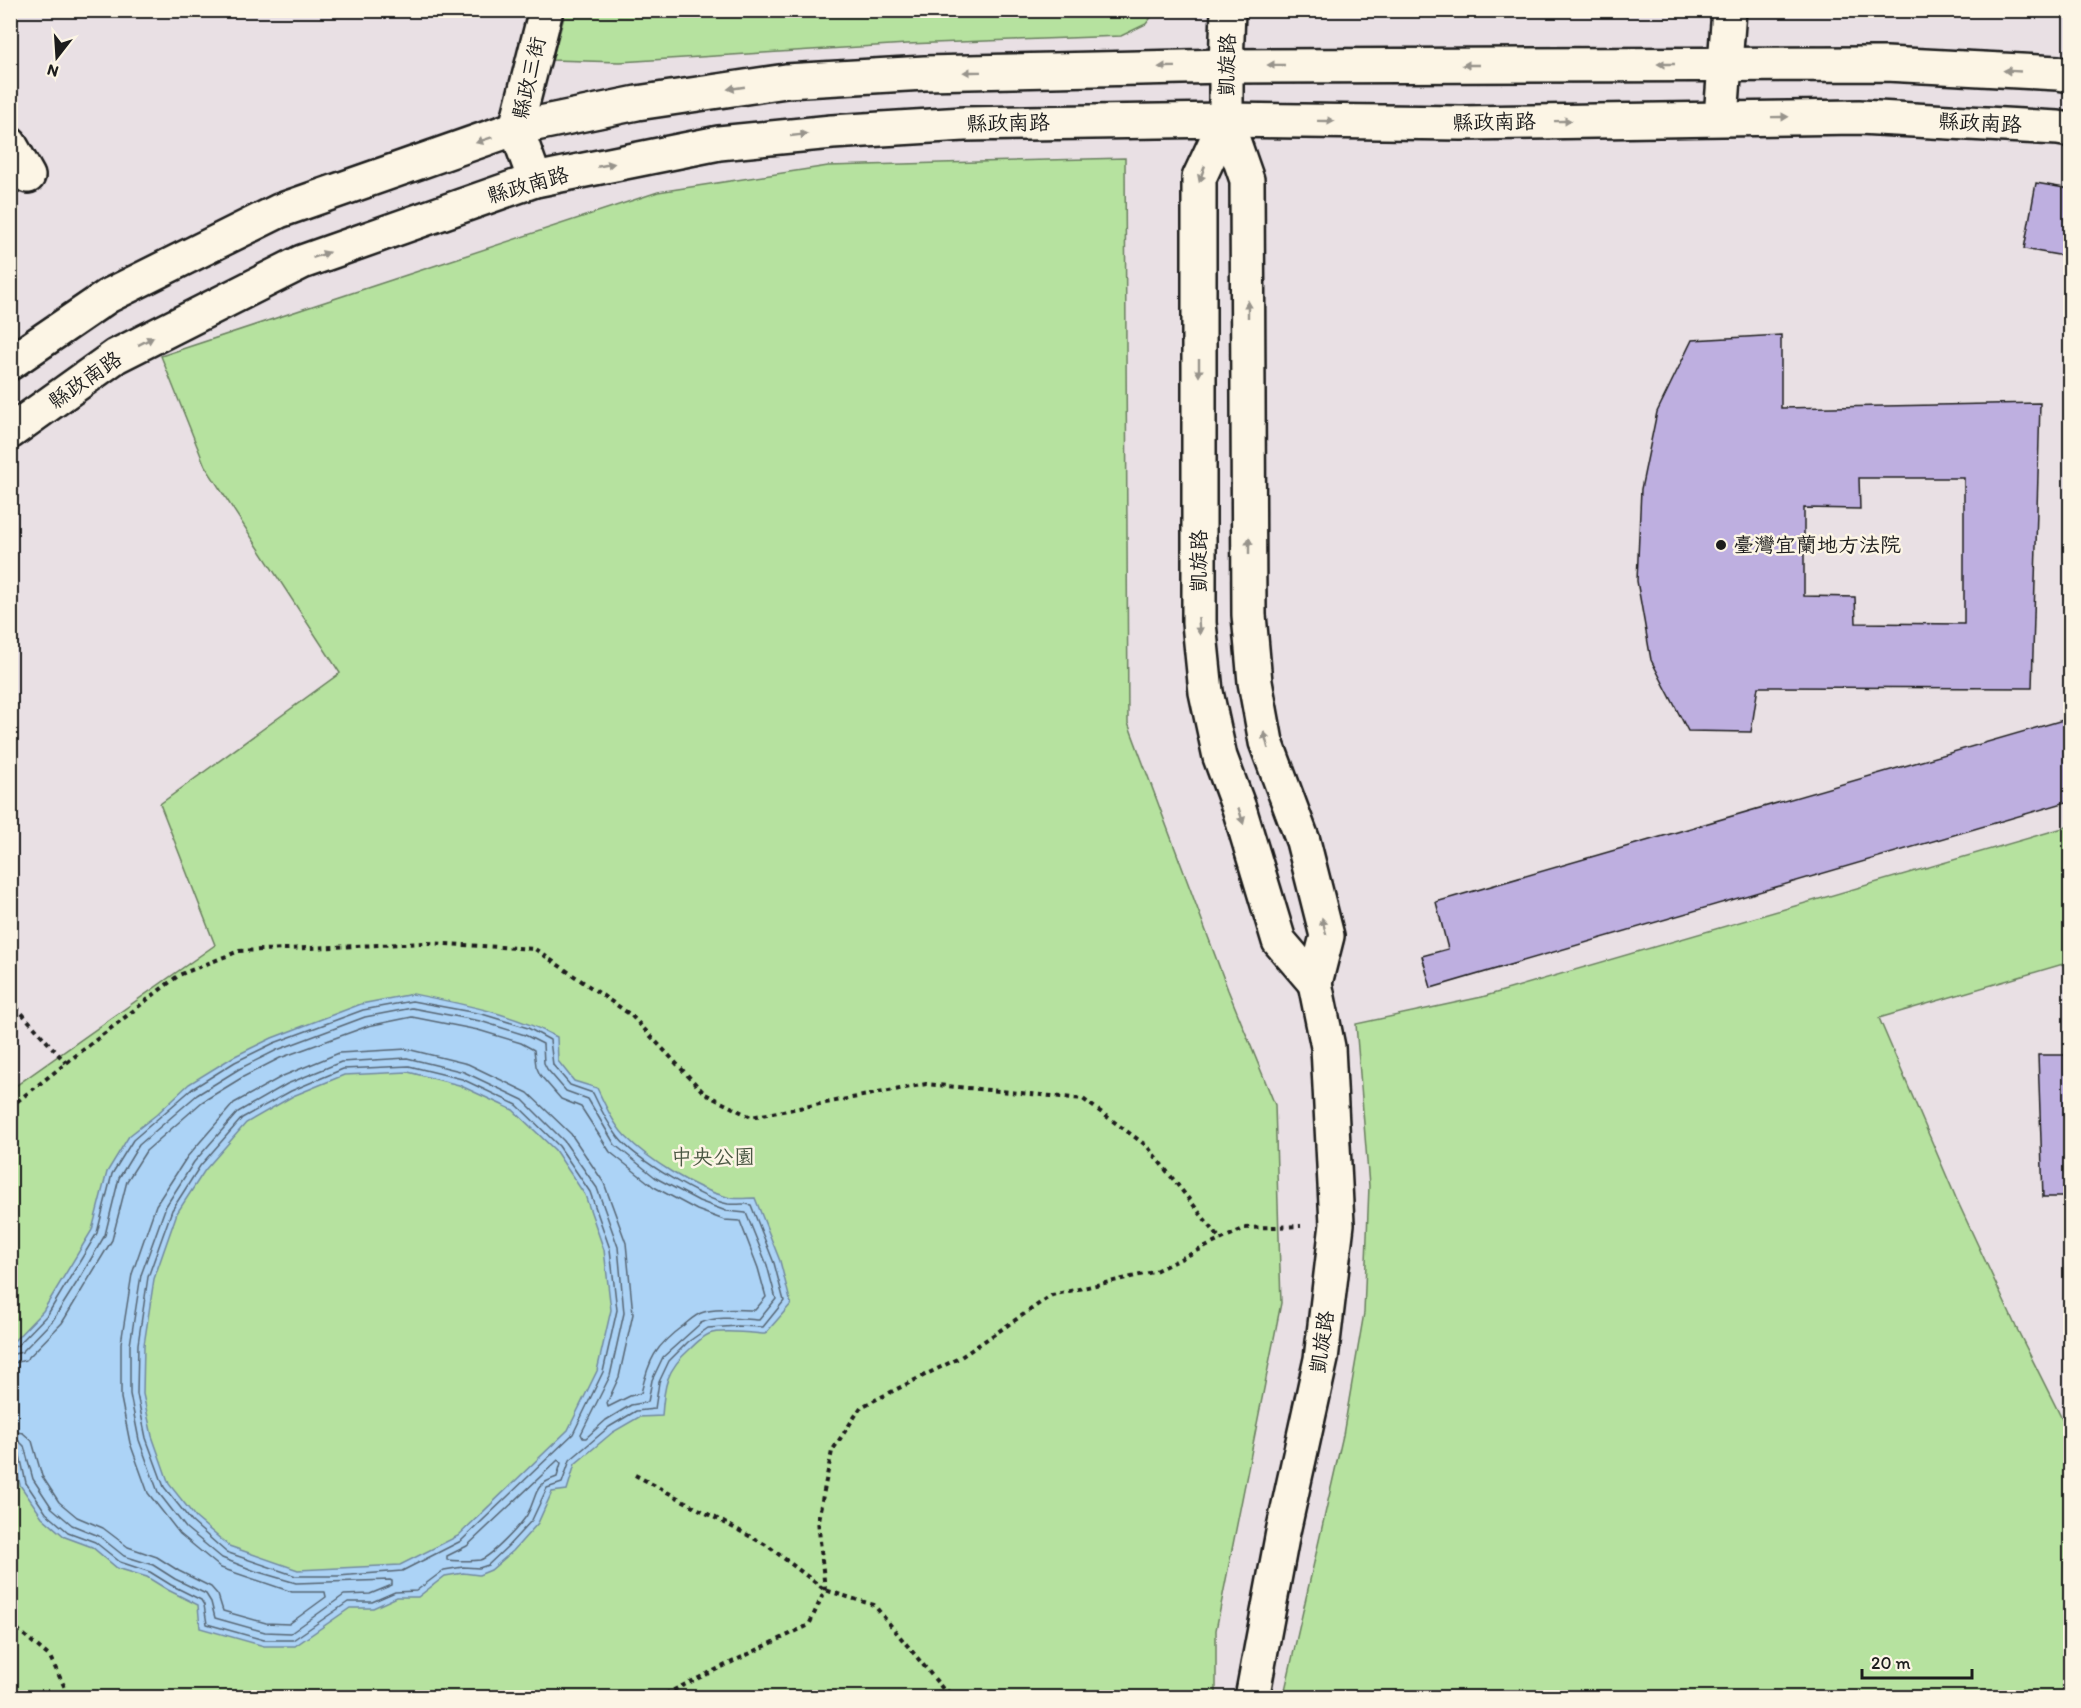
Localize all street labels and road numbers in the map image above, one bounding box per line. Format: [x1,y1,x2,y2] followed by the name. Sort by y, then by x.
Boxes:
[1213,33,1240,97] street label: 凱旋路
[507,34,550,122] street label: 縣政三街
[1452,108,1536,135] street label: 縣政南路
[1937,108,2023,137] street label: 縣政南路
[966,109,1050,136] street label: 縣政南路
[484,161,572,208] street label: 縣政南路
[43,345,126,414] street label: 縣政南路
[1186,530,1211,593] street label: 凱旋路
[1305,1309,1338,1375] street label: 凱旋路

